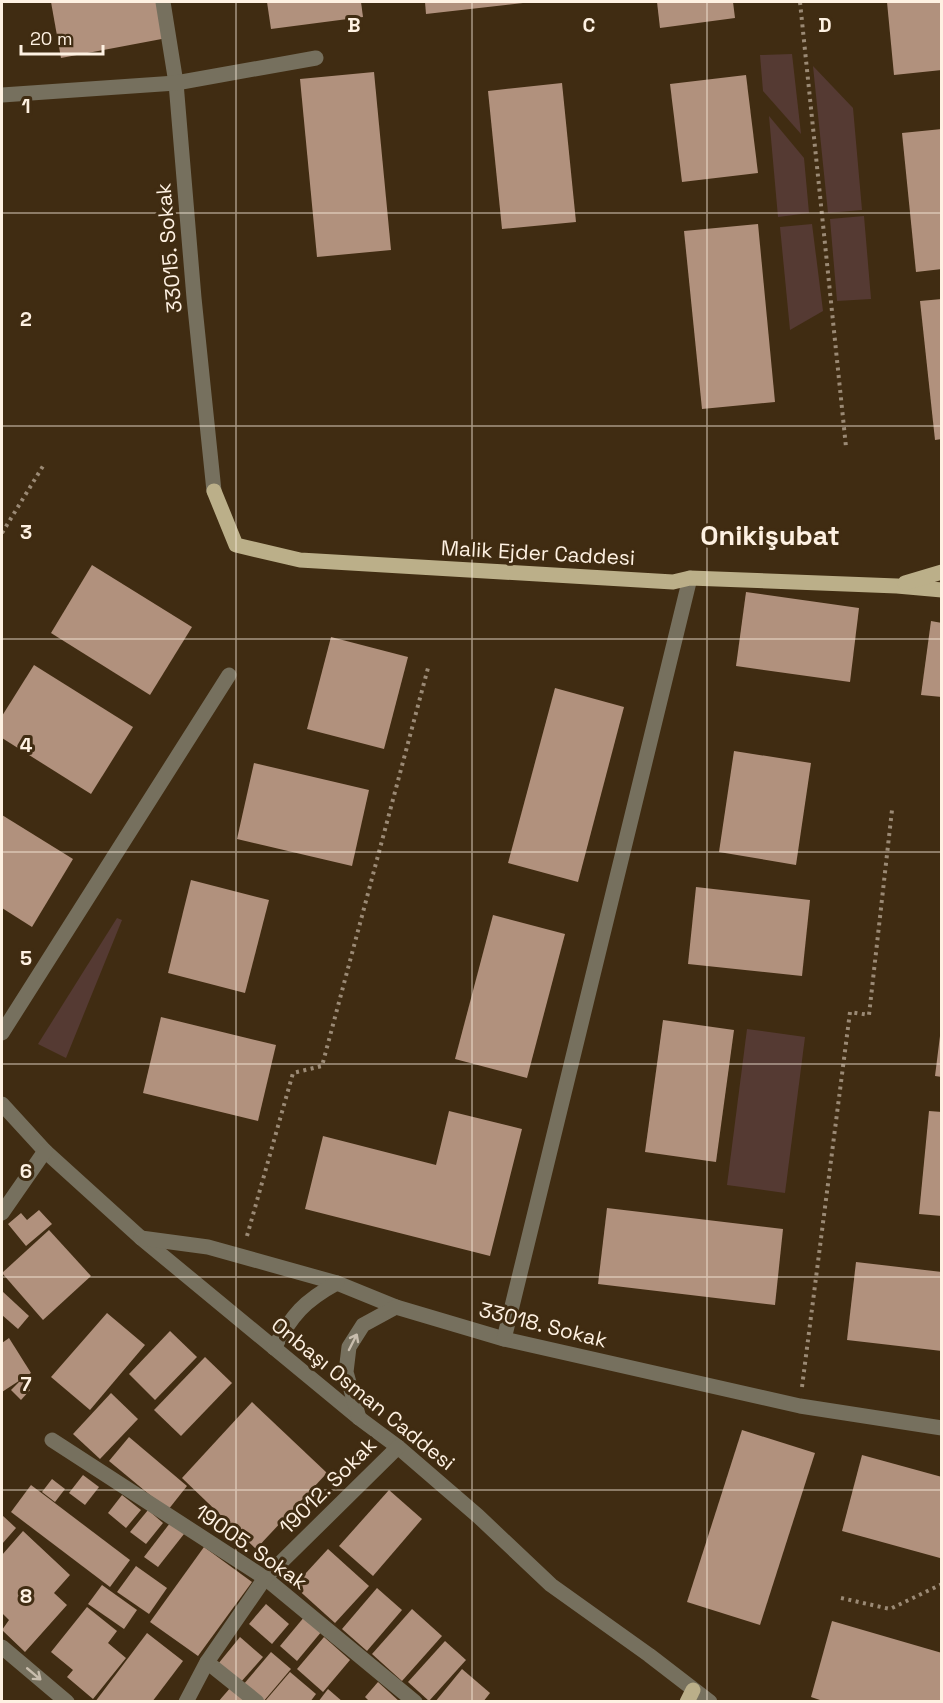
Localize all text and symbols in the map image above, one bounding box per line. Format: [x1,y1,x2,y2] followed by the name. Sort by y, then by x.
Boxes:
[347,12,361,38] text: B
[583,12,596,38] text: C
[818,12,832,38] text: D
[21,18,104,56] scale bar
[30,27,73,50] text: 20 m
[21,93,31,119] text: 1
[149,182,188,314] street label: 33015. Sokak
[20,306,32,332] text: 2
[700,518,840,553] district label: Onikişubat
[20,519,32,545] text: 3
[440,534,636,571] street label: Malik Ejder Caddesi
[20,732,33,758] text: 4
[20,945,32,971] text: 5
[20,1158,32,1184] text: 6
[476,1296,610,1353] street label: 33018. Sokak
[266,1311,461,1476] street label: Onbaşı Osman Caddesi
[347,1334,359,1351] one-way arrow
[20,1371,32,1397] text: 7
[273,1431,382,1540] street label: 19012. Sokak
[190,1498,313,1595] street label: 19005. Sokak
[20,1583,32,1609] text: 8
[26,1667,41,1681] one-way arrow

